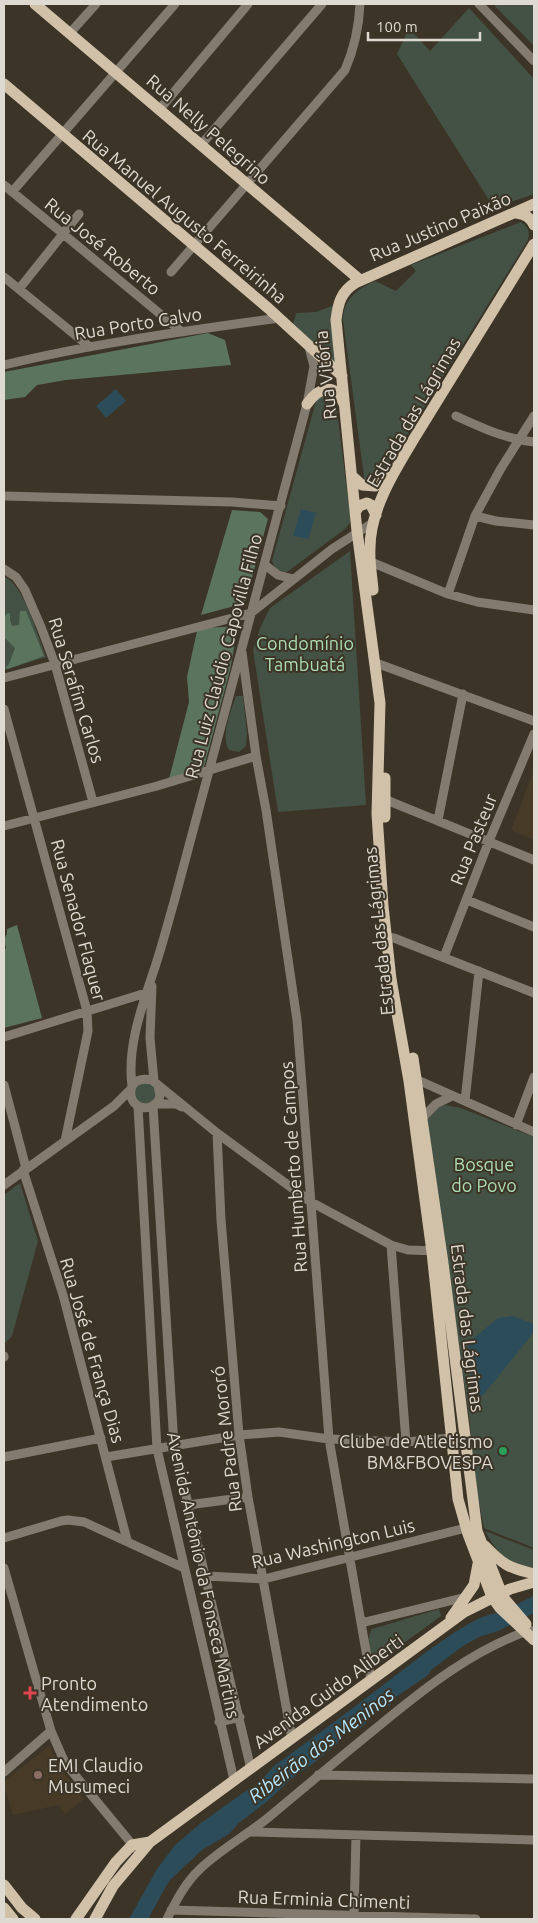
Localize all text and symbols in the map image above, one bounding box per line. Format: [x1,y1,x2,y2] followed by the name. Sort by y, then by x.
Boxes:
[368,10,480,42] scale bar
[376,18,418,35] text: 100 m
[143,70,275,188] street label: Rua Nelly Pelegrino
[79,125,291,307] street label: Rua Manuel Augusto Ferreirinha
[366,187,514,265] street label: Rua Justino Paixão
[41,193,165,299] street label: Rua José Roberto
[73,303,203,343] street label: Rua Porto Calvo
[310,330,340,420] street label: Rua Vitória
[362,334,464,490] street label: Estrada das Lágrimas
[181,531,265,781] street label: Rua Luiz Claúdio Capovilla Filho
[45,615,109,765] street label: Rua Serafim Carlos
[256,633,354,674] park label: Condomínio Tambuatá
[446,790,500,888] street label: Rua Pasteur
[48,837,110,1003] street label: Rua Senador Flaquer
[359,846,397,1016] street label: Estrada das Lágrimas
[276,1061,310,1273] street label: Rua Humberto de Campos
[451,1154,517,1195] park label: Bosque do Povo
[448,1243,488,1413] street label: Estrada das Lágrimas
[57,1255,129,1445] street label: Rua José de França Dias
[207,1365,245,1513] street label: Rua Padre Mororó
[164,1430,244,1720] street label: Avenida Antônio da Fonseca Martins
[339,1431,493,1472] place label: Clube de Atletismo BM&FBOVESPA
[497,1445,509,1457] marker: Clube de Atletismo BM&FBOVESPA
[249,1514,417,1572] street label: Rua Washington Luis
[249,1630,407,1752] street label: Avenida Guido Aliberti
[41,1673,148,1714] place label: Pronto Atendimento
[244,1683,398,1807] water label: Ribeirão dos Meninos
[23,1686,37,1700] marker: Pronto Atendimento
[48,1755,143,1796] place label: EMI Claudio Musumeci
[32,1769,44,1781] marker: EMI Claudio Musumeci
[237,1886,411,1912] street label: Rua Erminia Chimenti

